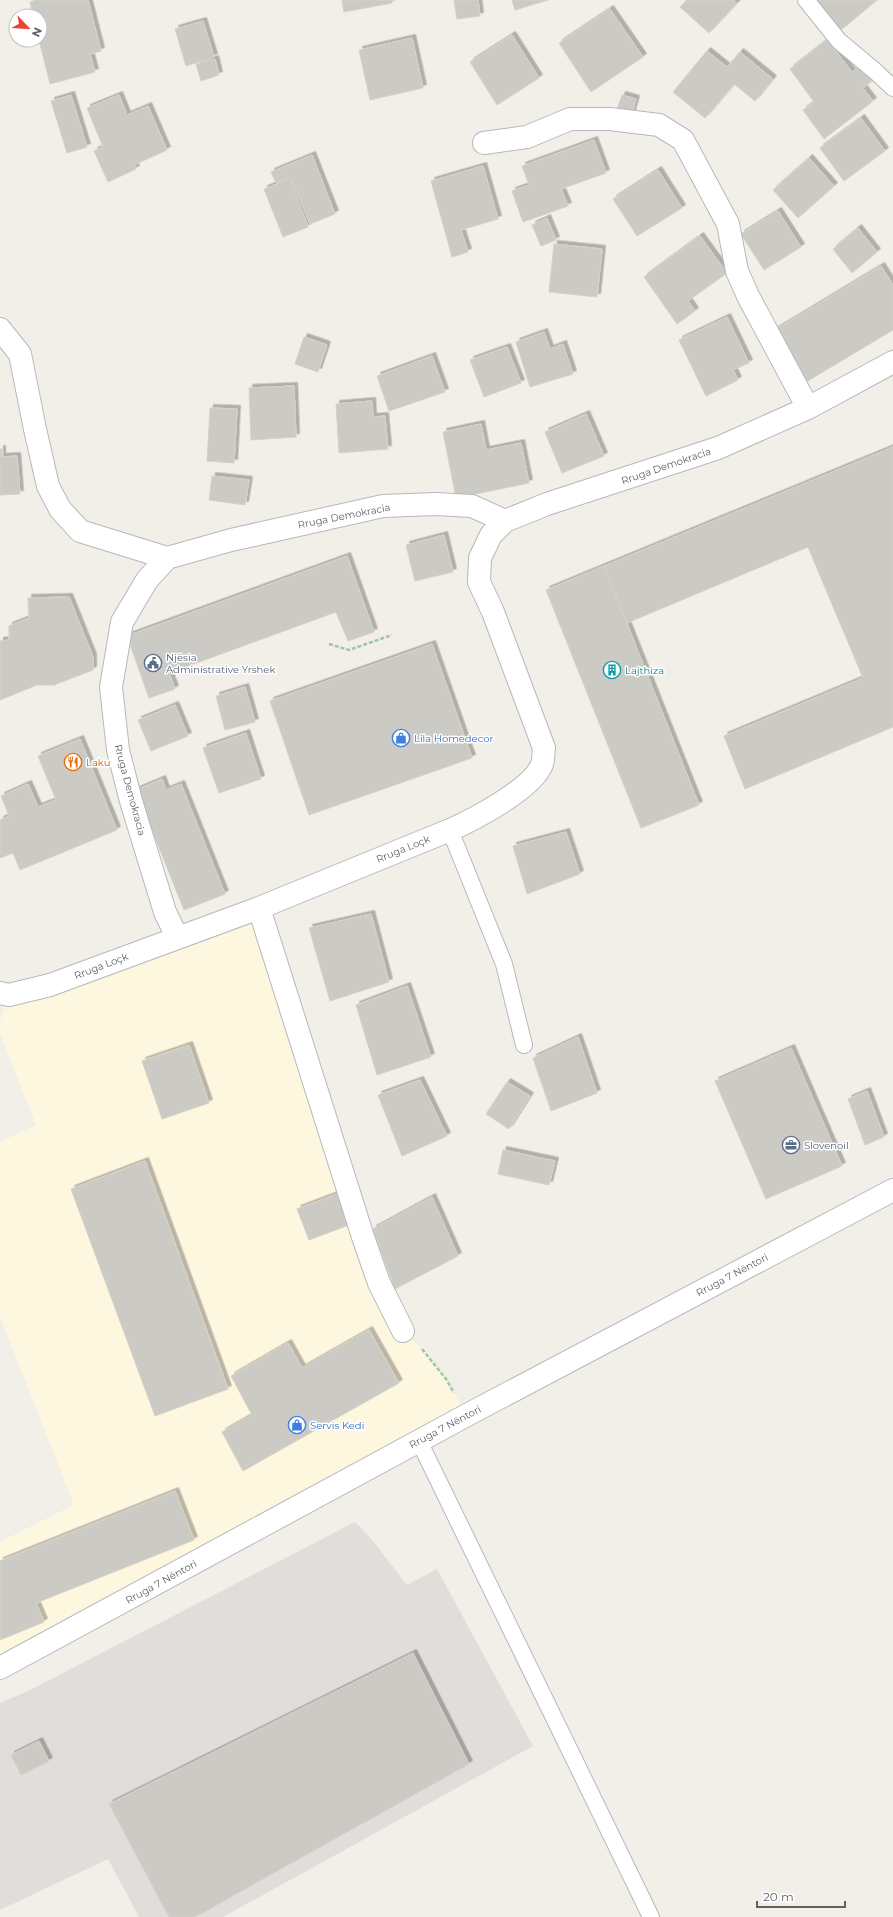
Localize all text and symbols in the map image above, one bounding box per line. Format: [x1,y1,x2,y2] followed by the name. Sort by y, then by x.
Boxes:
[8,8,48,48] north arrow
[29,25,45,39] text: N
[619,445,713,487] street label: Rruga Demokracia
[297,501,391,531] street label: Rruga Demokracia
[166,651,275,676] place label: Njësia Administrative Yrshek
[143,653,163,673] public building icon: Njësia Administrative Yrshek
[602,660,622,680] building icon: Lajthiza
[625,664,664,677] place label: Lajthiza
[391,728,411,748] shop icon: Lila Homedecor
[414,732,493,745] place label: Lila Homedecor
[112,743,148,837] street label: Rruga Demokracia
[63,752,83,772] restaurant icon: Laku
[86,756,110,769] place label: Laku
[374,832,432,866] street label: Rruga Loçk
[72,950,130,982] street label: Rruga Loçk
[781,1135,801,1155] office icon: Slovenoil
[804,1139,849,1152] place label: Slovenoil
[694,1251,770,1299] street label: Rruga 7 Nëntori
[407,1403,483,1451] street label: Rruga 7 Nëntori
[287,1415,307,1435] shop icon: Servis Kedi
[310,1419,364,1432] place label: Servis Kedi
[123,1557,199,1607] street label: Rruga 7 Nëntori
[757,1883,845,1909] scale bar
[763,1889,794,1904] text: 20 m

